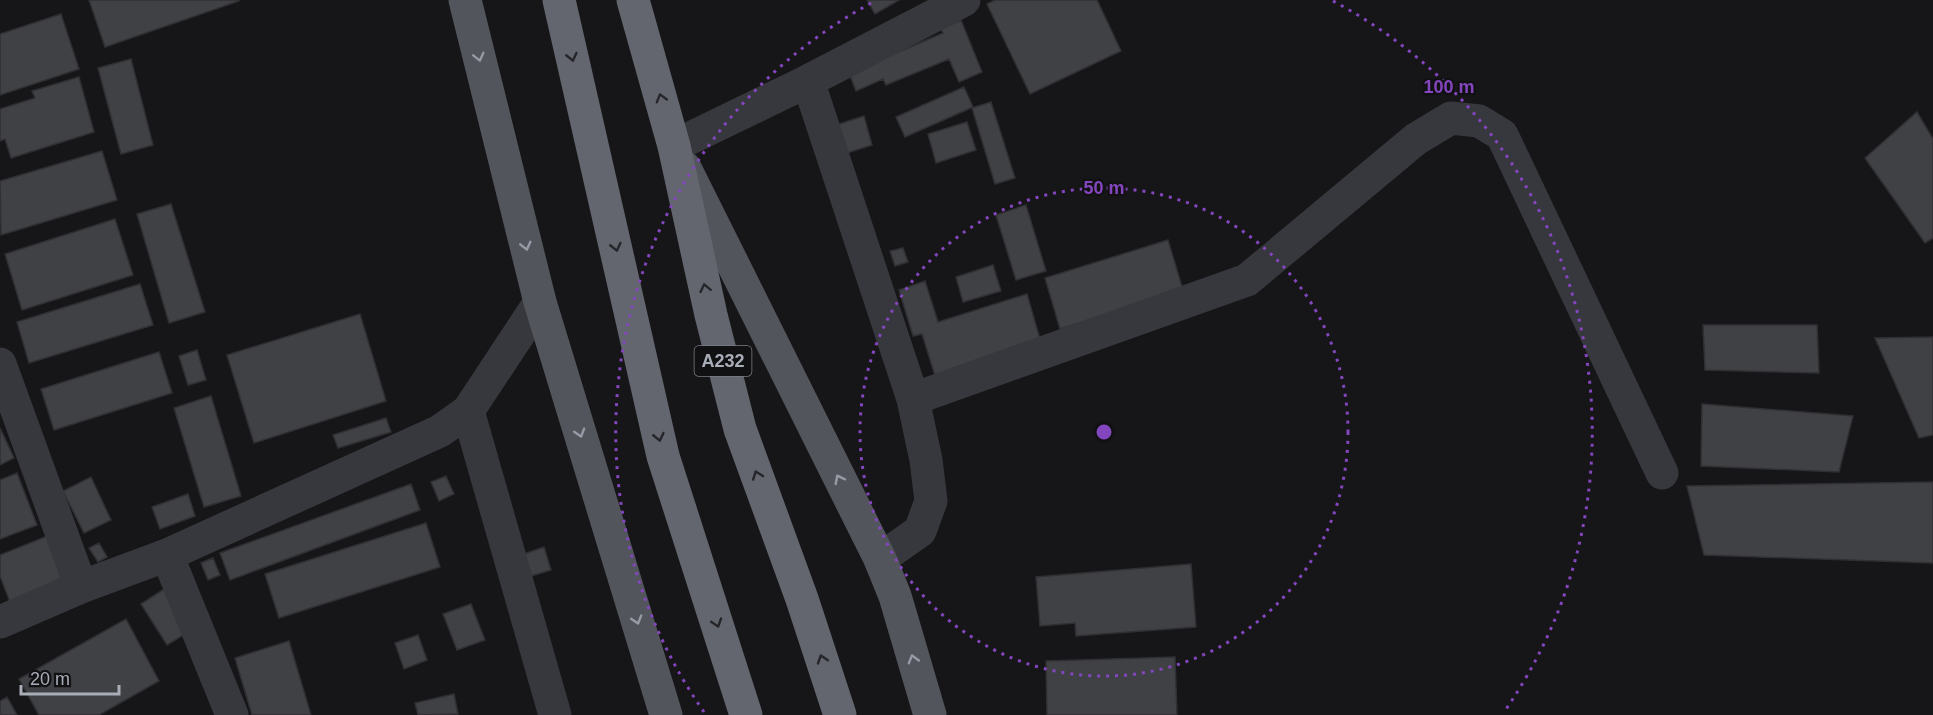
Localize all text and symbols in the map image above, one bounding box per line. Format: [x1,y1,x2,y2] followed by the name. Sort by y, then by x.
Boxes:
[472,52,485,62] one-way arrow
[565,52,578,62] one-way arrow
[1423,77,1475,97] text: 100 m
[655,93,668,103] one-way arrow
[1083,178,1125,198] text: 50 m
[519,241,532,251] one-way arrow
[608,242,621,252] one-way arrow
[700,283,713,293] one-way arrow
[694,346,752,376] road number: A232
[1094,422,1114,442] centre of rings
[573,427,585,438] one-way arrow
[652,432,665,442] one-way arrow
[752,470,765,481] one-way arrow
[835,474,847,485] one-way arrow
[630,614,642,625] one-way arrow
[709,617,722,628] one-way arrow
[816,654,829,665] one-way arrow
[908,654,920,665] one-way arrow
[21,658,118,696] scale bar
[30,669,70,689] text: 20 m

